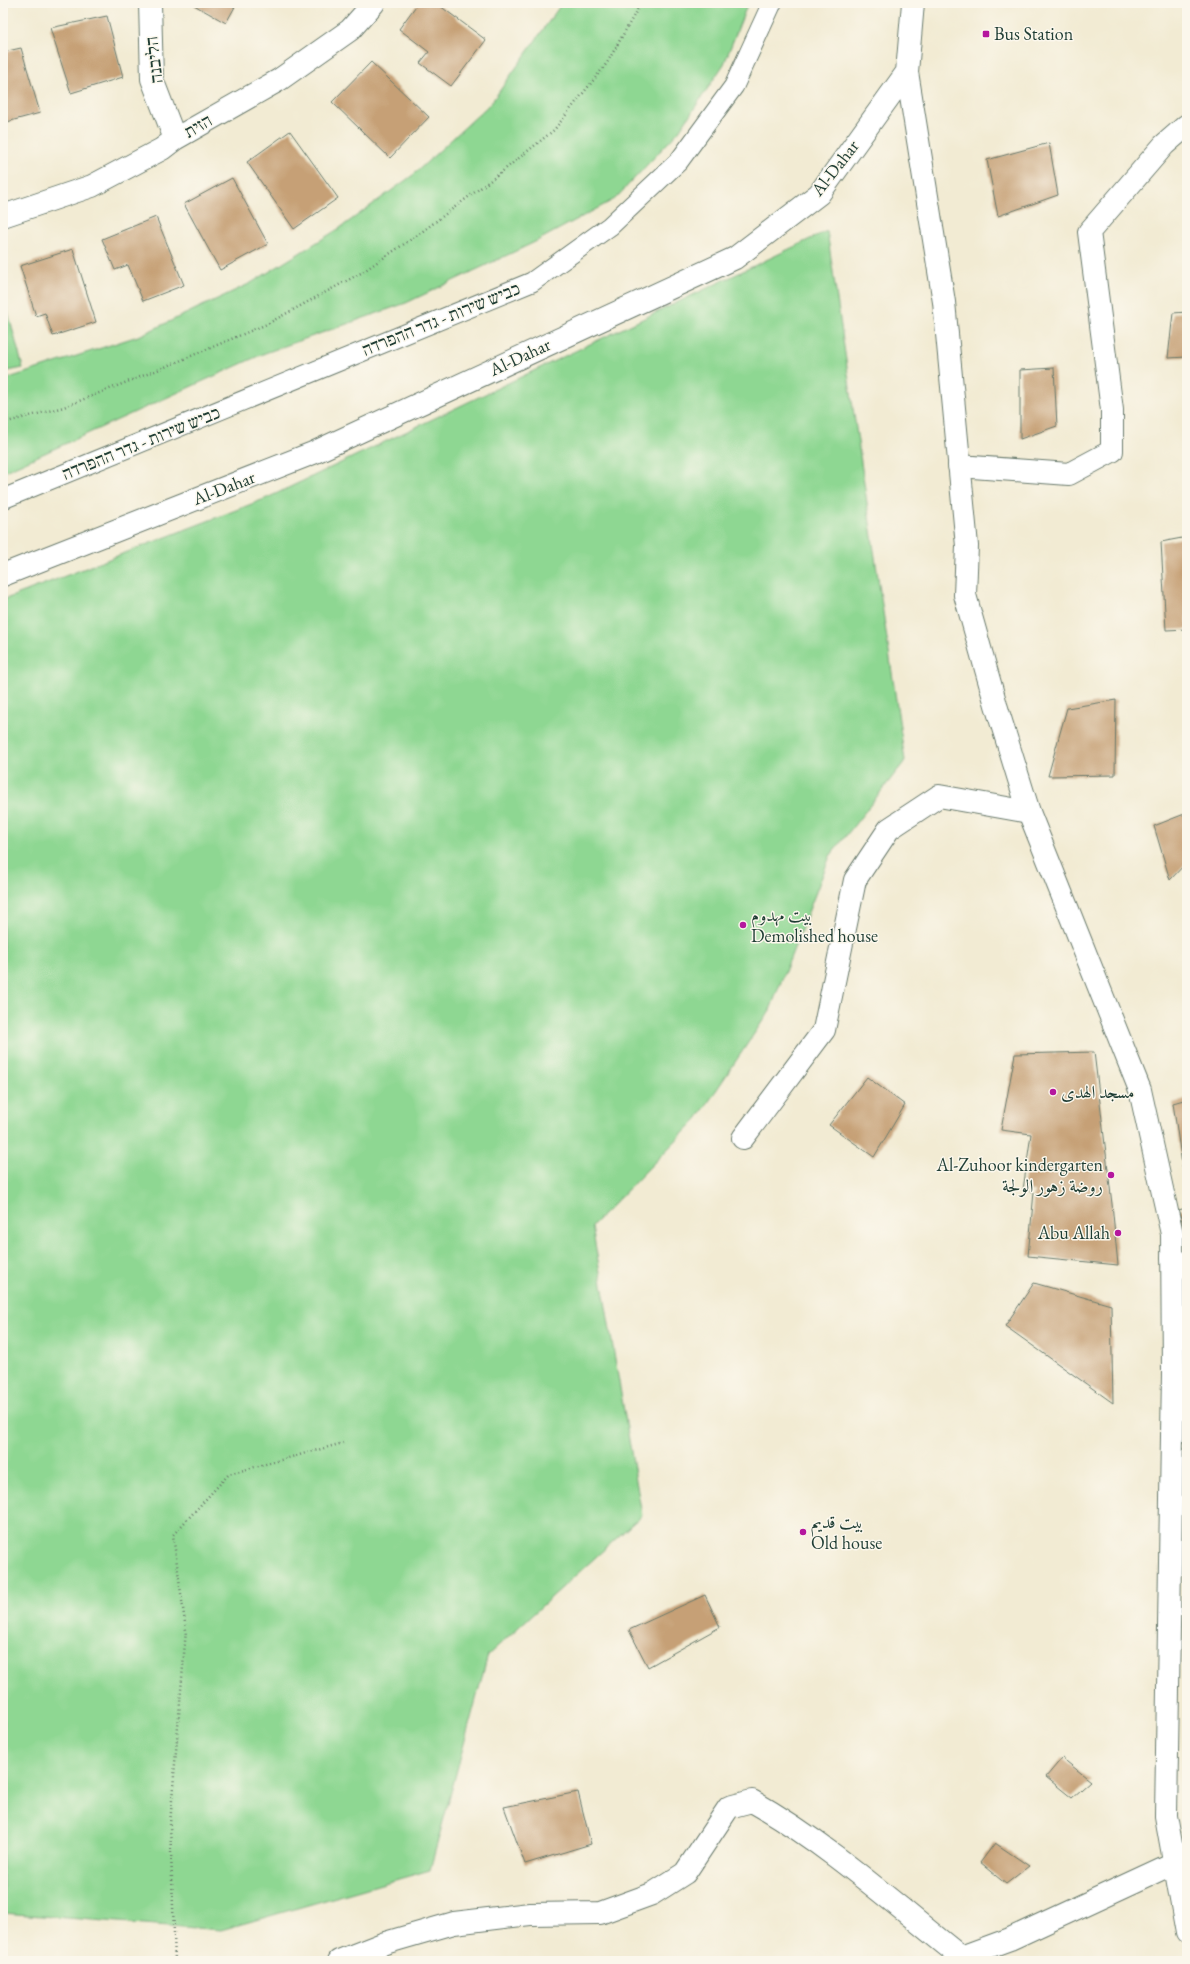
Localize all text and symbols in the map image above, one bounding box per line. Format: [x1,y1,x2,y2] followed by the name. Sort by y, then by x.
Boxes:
[994,22,1074,45] place label: Bus Station
[981,29,991,39] marker: Bus Station
[139,35,168,85] street label: הליבנה
[179,108,216,143] street label: הזית
[805,135,864,201] street label: Al-Dahar
[358,276,523,361] street label: כביש שירות - גדר ההפרדה
[485,332,554,381] street label: Al-Dahar
[58,400,223,485] street label: כביש שירות - גדר ההפרדה
[188,465,258,510] street label: Al-Dahar
[751,903,878,947] place label: بيت مهدوم Demolished house
[738,920,748,930] marker: بيت مهدوم Demolished house
[1061,1080,1134,1103] place label: مسجد الهدى
[1048,1087,1058,1097] marker: مسجد الهدى
[936,1153,1103,1197] place label: Al-Zuhoor kindergarten روضة زهور الولجة
[1106,1170,1116,1180] marker: Al-Zuhoor kindergarten روضة زهور الولجة
[1037,1221,1110,1244] place label: Abu Allah
[1113,1228,1123,1238] marker: Abu Allah
[811,1510,882,1554] place label: بيت قديم Old house
[798,1527,808,1537] marker: بيت قديم Old house

